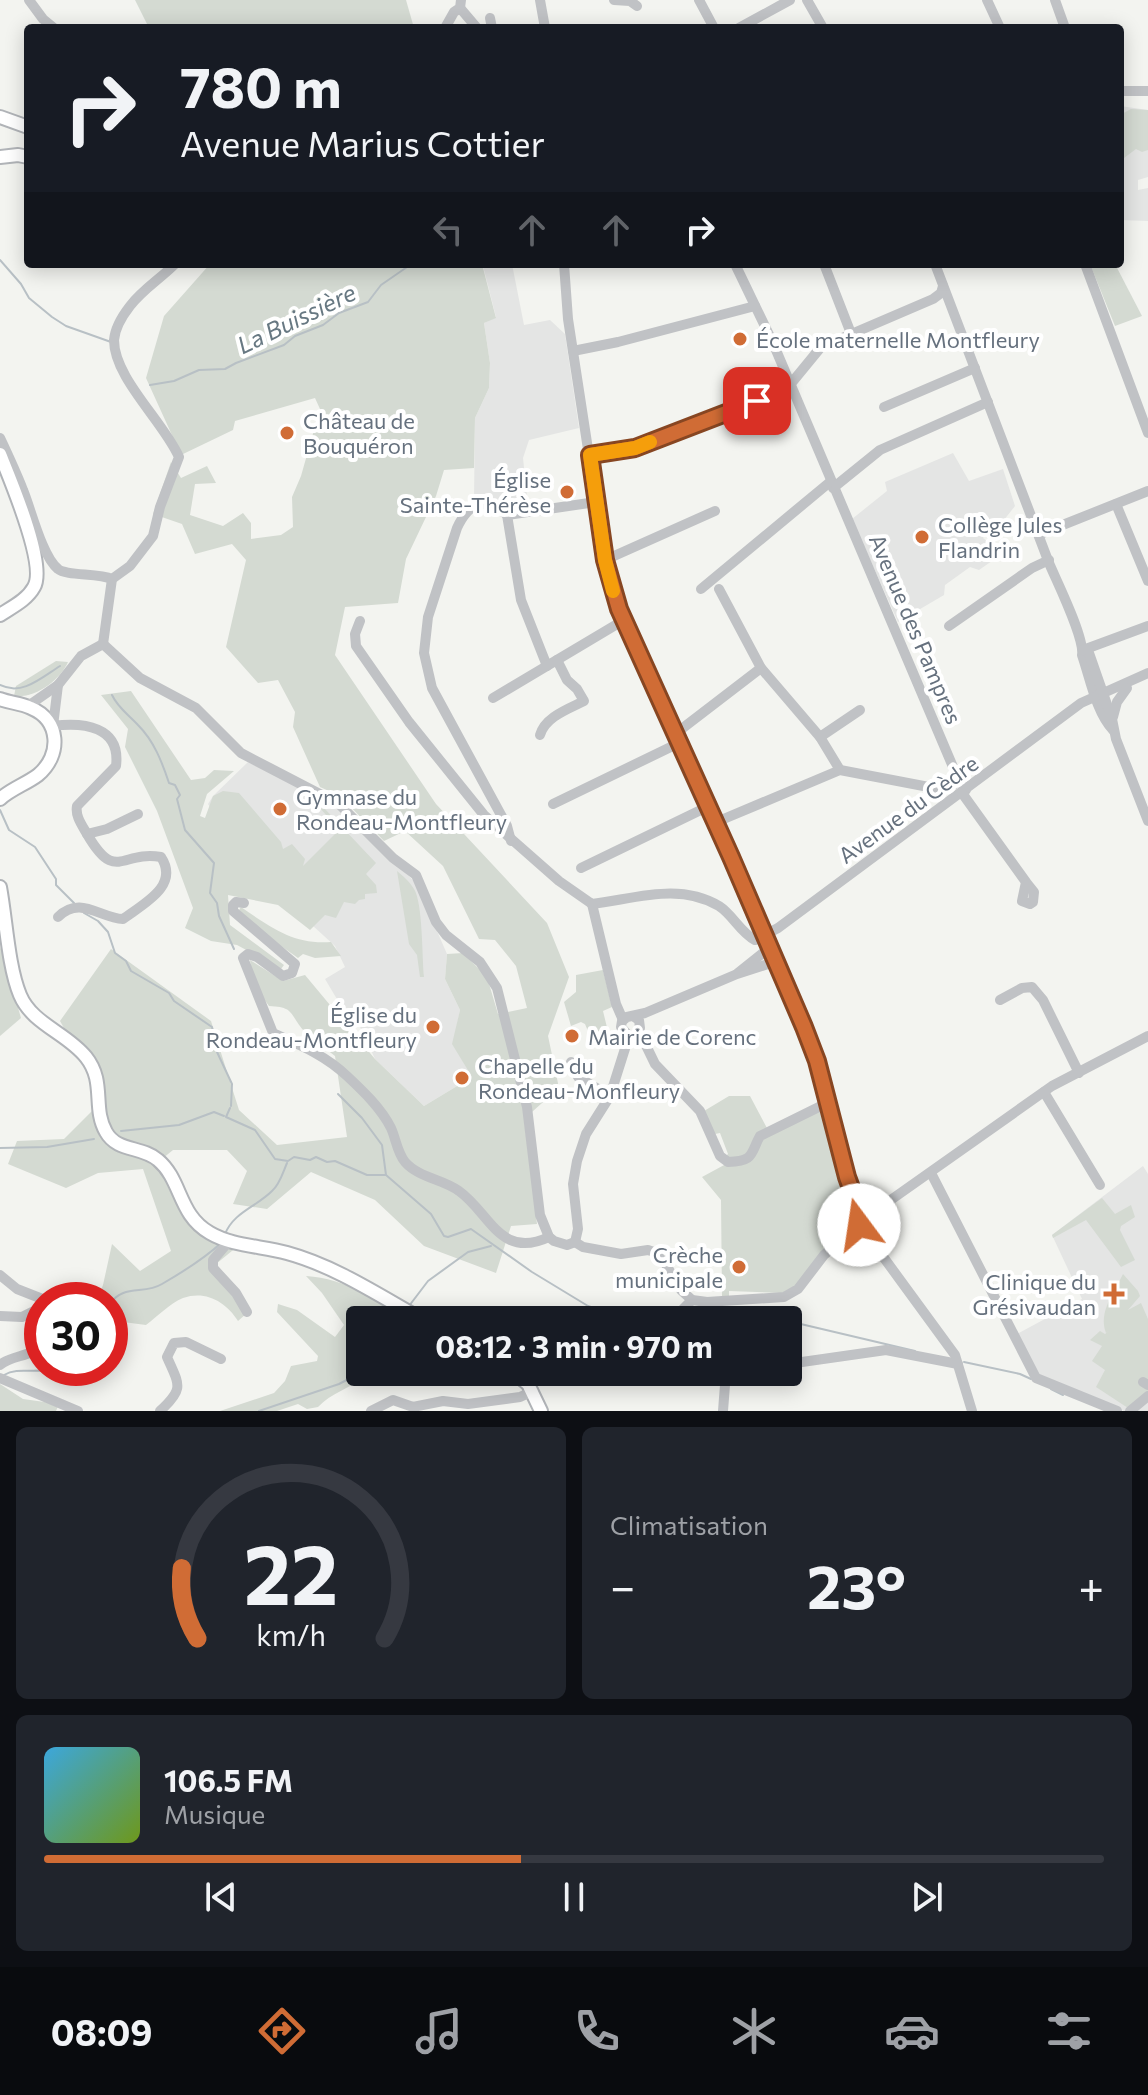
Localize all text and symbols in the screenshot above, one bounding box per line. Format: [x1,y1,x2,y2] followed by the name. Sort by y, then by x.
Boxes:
[180,51,342,120] text: 780 m
[48,56,152,160] icon: right
[180,120,545,164] text: Avenue Marius Cottier
[426,208,470,252] icon: left
[510,208,554,252] icon: ahead
[594,208,638,252] icon: ahead
[678,208,722,252] icon: right
[232,277,360,359] water label: La Buissière
[756,326,1040,353] place label: École maternelle Montfleury
[731,330,749,348] marker: École maternelle Montfleury
[723,367,791,435] pin
[735,379,779,423] icon: arrive
[303,407,415,459] place label: Château de Bouquéron
[278,424,296,442] marker: Château de Bouquéron
[400,466,551,518] place label: Église Sainte-Thérèse
[558,483,576,501] marker: Église Sainte-Thérèse
[938,511,1062,563] place label: Collège Jules Flandrin
[913,528,931,546] marker: Collège Jules Flandrin
[864,530,968,728] street label: Avenue des Pampres
[833,749,983,869] street label: Avenue du Cèdre
[296,783,507,835] place label: Gymnase du Rondeau-Montfleury
[271,800,289,818] marker: Gymnase du Rondeau-Montfleury
[206,1001,417,1053] place label: Église du Rondeau-Montfleury
[424,1018,442,1036] marker: Église du Rondeau-Montfleury
[588,1023,757,1050] place label: Mairie de Corenc
[563,1027,581,1045] marker: Mairie de Corenc
[478,1052,680,1104] place label: Chapelle du Rondeau-Monfleury
[453,1069,471,1087] marker: Chapelle du Rondeau-Monfleury
[817,1183,901,1267] position arrow
[615,1241,723,1293] place label: Crèche municipale
[730,1258,748,1276] marker: Crèche municipale
[973,1268,1096,1320] place label: Clinique du Grésivaudan
[24,1282,128,1386] speed limit sign: 30
[1103,1283,1125,1305] marker: Clinique du Grésivaudan
[435,1327,713,1364] text: 08:12 · 3 min · 970 m
[610,1509,768,1540] text: Climatisation
[244,1520,338,1622] text: 22
[807,1548,906,1621] text: 23°
[610,1558,635,1612] text: −
[1078,1558,1104,1612] text: +
[256,1617,326,1652] text: km/h
[164,1761,293,1798] text: 106.5 FM
[164,1798,265,1829] text: Musique
[199,1875,243,1919] icon: previous
[552,1875,596,1919] icon: pause
[905,1875,949,1919] icon: next
[254,2003,310,2059] icon: directions
[411,2003,467,2059] icon: music
[569,2003,625,2059] icon: phone
[726,2003,782,2059] icon: climate
[884,2003,940,2059] icon: car
[1041,2003,1097,2059] icon: filters
[51,2009,153,2053] text: 08:09

